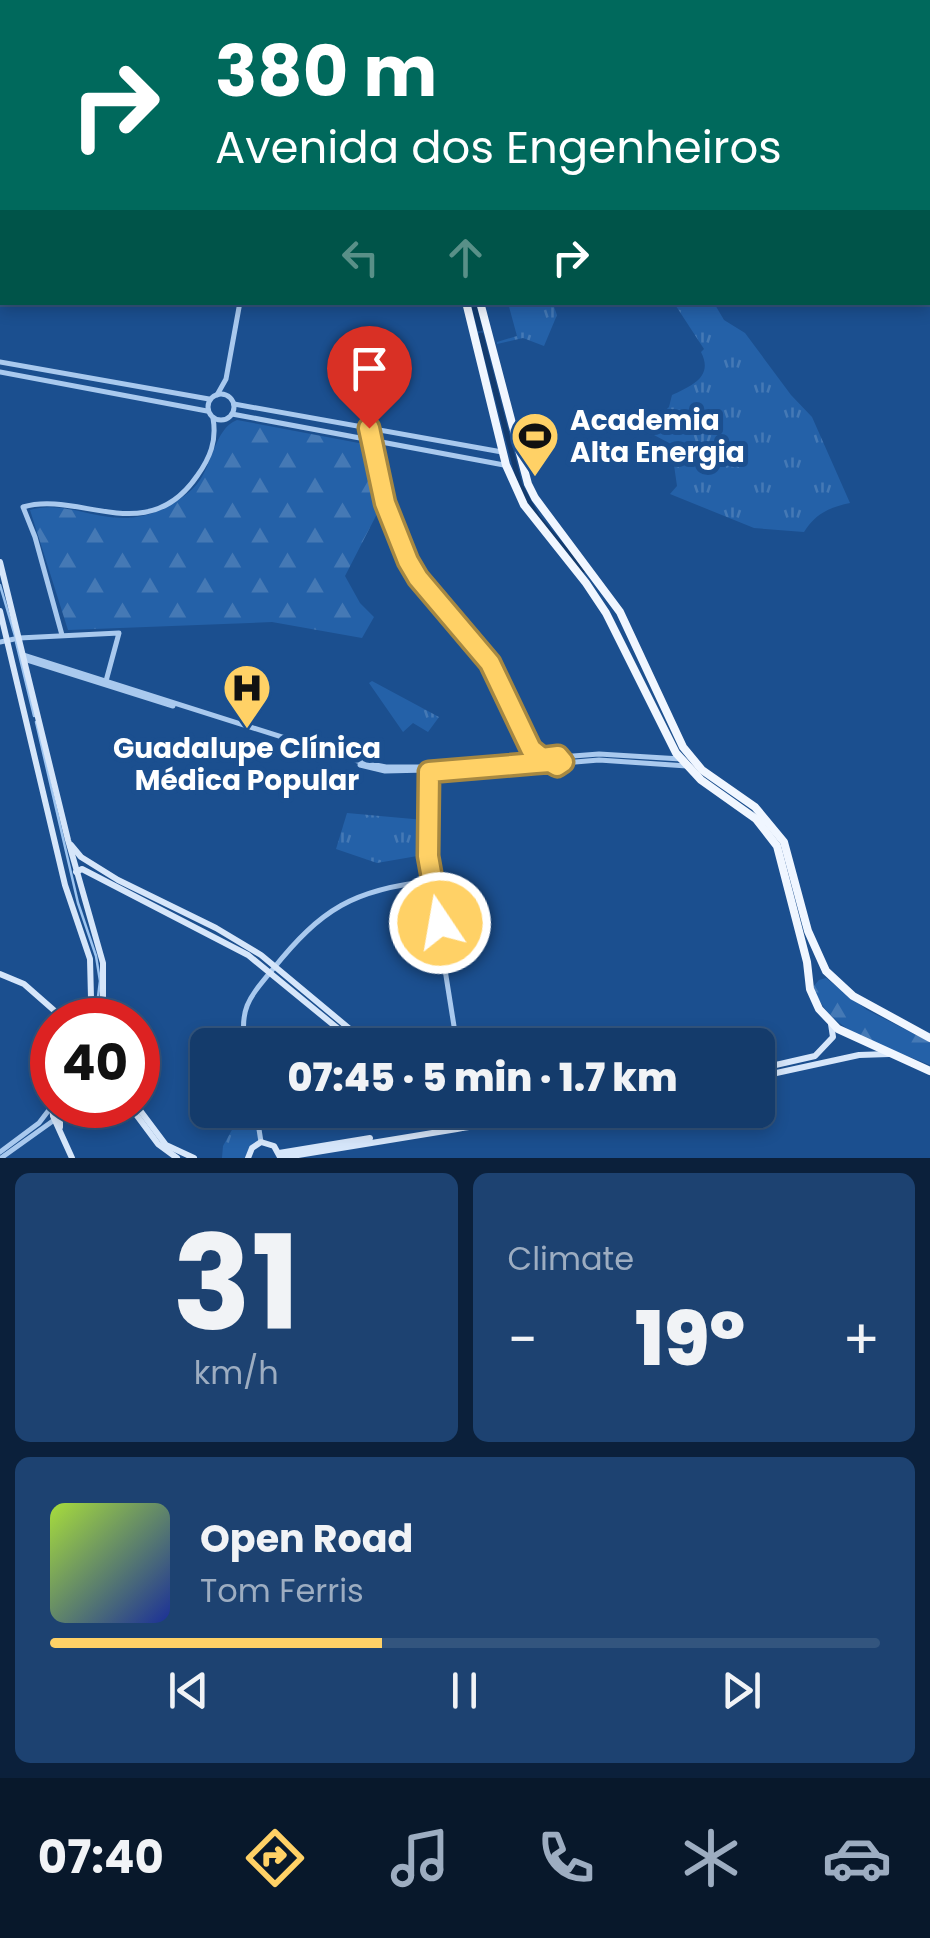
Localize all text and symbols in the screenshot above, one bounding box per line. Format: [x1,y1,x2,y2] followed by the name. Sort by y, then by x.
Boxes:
[215,22,437,121] text: 380 m
[50,40,180,170] icon: right
[215,116,782,179] text: Avenida dos Engenheiros
[333,230,388,285] icon: left
[438,230,493,285] icon: ahead
[543,230,598,285] icon: right
[327,326,412,429] pin
[342,341,397,396] icon: arrive
[570,401,745,472] place label: Academia Alta Energia
[509,410,561,478] sports icon: Academia Alta Energia
[221,662,273,730] hospital icon: Guadalupe Clínica Médica Popular
[113,729,381,800] place label: Guadalupe Clínica Médica Popular
[388,871,492,975] position arrow
[30,998,160,1128] speed limit sign: 40
[288,1051,678,1104] text: 07:45 · 5 min · 1.7 km
[172,1192,300,1375] text: 31
[508,1236,634,1281] text: Climate
[635,1286,745,1391] text: 19°
[508,1301,538,1378] text: −
[842,1301,880,1378] text: +
[194,1350,279,1395] text: km/h
[200,1512,413,1565] text: Open Road
[200,1568,364,1613] text: Tom Ferris
[161,1663,216,1718] icon: previous
[437,1663,492,1718] icon: pause
[714,1663,769,1718] icon: next
[240,1823,310,1893] icon: directions
[385,1823,455,1893] icon: music
[531,1823,601,1893] icon: phone
[676,1823,746,1893] icon: climate
[822,1823,892,1893] icon: car
[38,1826,164,1889] text: 07:40

